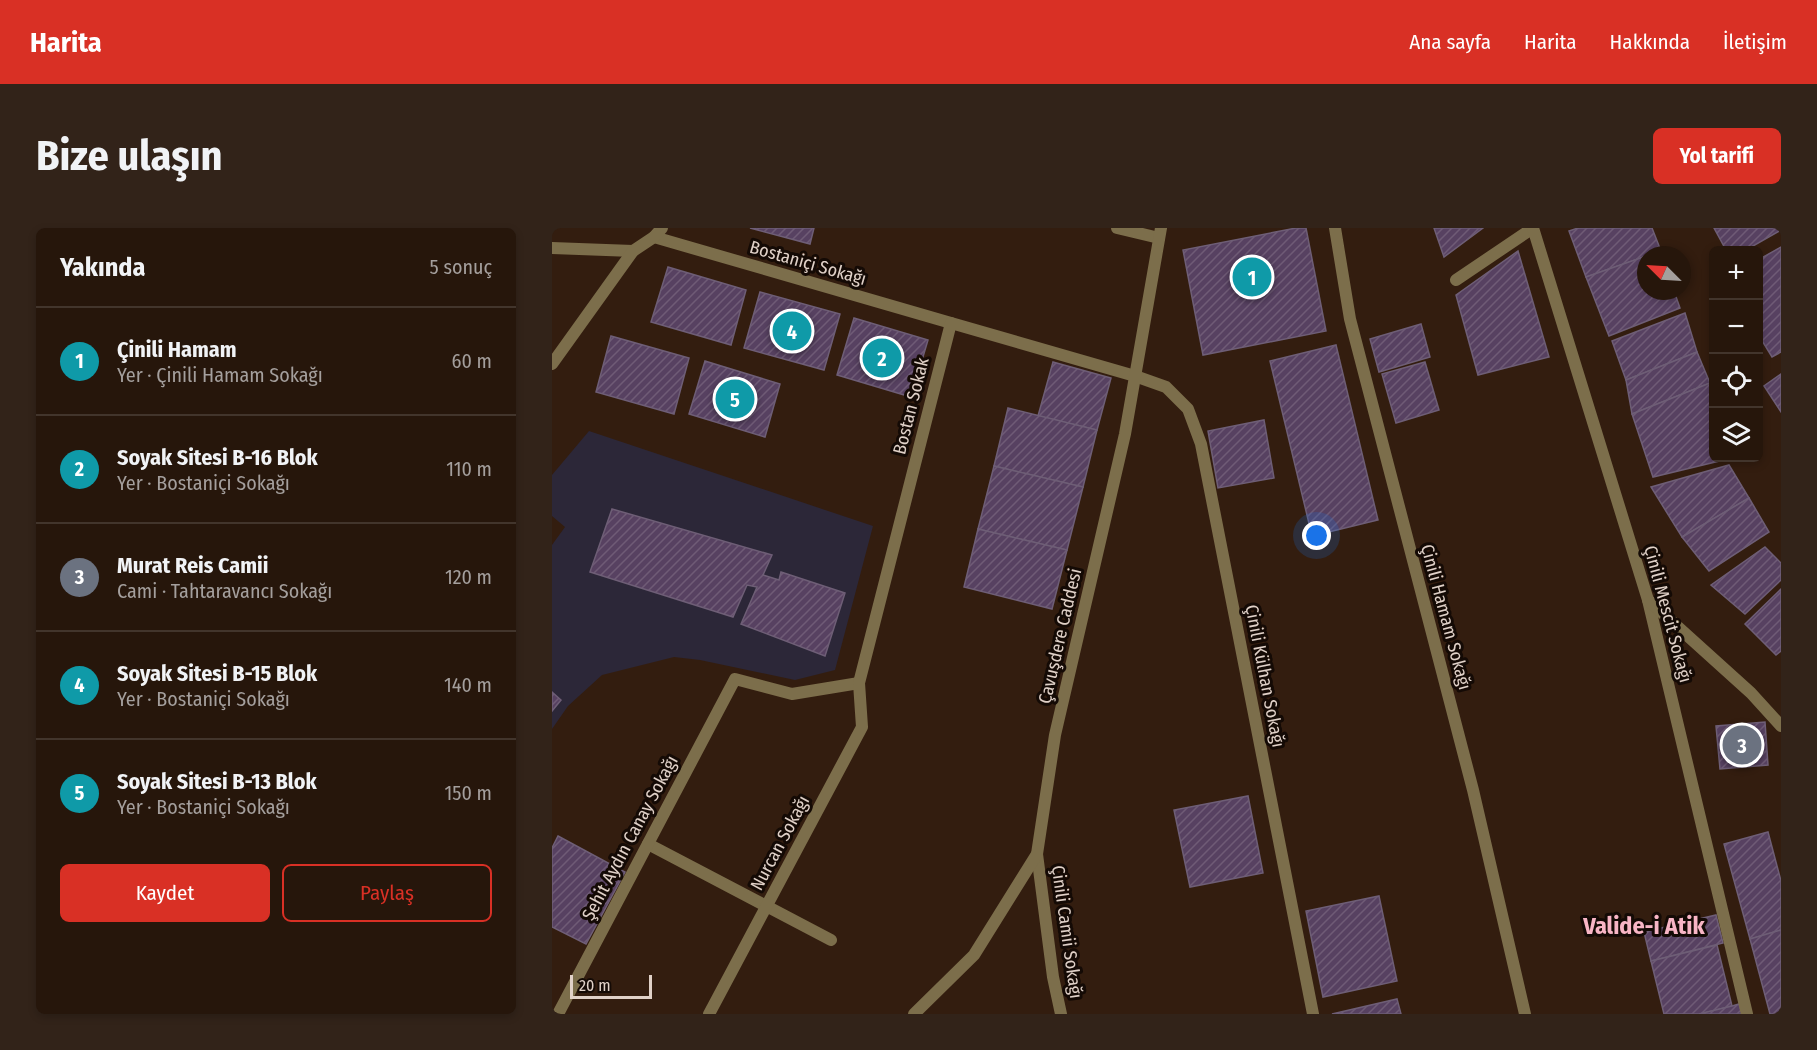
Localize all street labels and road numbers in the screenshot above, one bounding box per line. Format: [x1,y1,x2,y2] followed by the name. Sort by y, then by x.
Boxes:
[747,236,869,290] street label: Bostaniçi Sokağı
[888,355,934,457] street label: Bostan Sokak
[1416,542,1476,692] street label: Çinili Hamam Sokağı
[1639,543,1697,685] street label: Çinili Mescit Sokağı
[1034,566,1086,706] street label: Çavuşdere Caddesi
[1240,603,1290,749] street label: Çinili Külhan Sokağı
[577,752,683,924] street label: Şehit Aydın Canay Sokağı
[746,792,814,894] street label: Nurcan Sokağı
[1047,864,1087,1000] street label: Çinili Camii Sokağı

